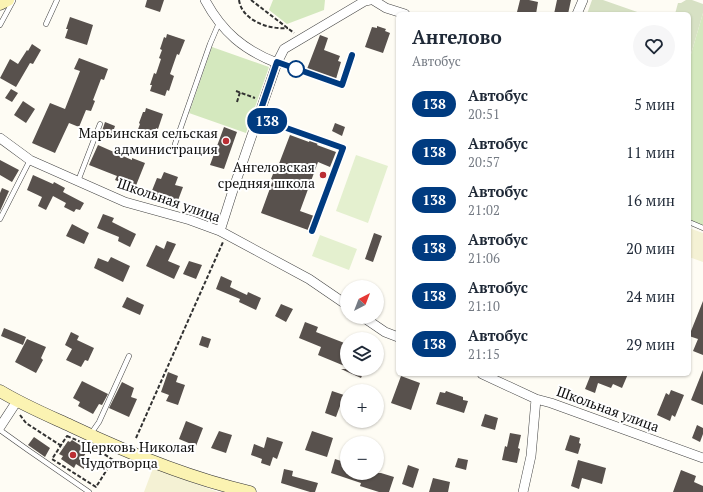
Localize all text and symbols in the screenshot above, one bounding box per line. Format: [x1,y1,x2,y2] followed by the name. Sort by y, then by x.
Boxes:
[412,24,502,49] text: Ангелово
[633,25,675,67] button: heart
[412,52,461,70] text: Автобус
[287,60,305,78] unlabelled marker
[468,85,528,105] text: Автобус
[422,94,446,113] text: 138
[634,94,675,114] text: 5 мин
[468,105,500,123] text: 20:51
[244,108,290,134] line badge: 138
[255,111,279,130] text: 138
[78,123,218,158] place label: Марьинская сельская администрация
[468,133,528,153] text: Автобус
[221,136,231,146] marker: Марьинская сельская администрация
[422,142,446,161] text: 138
[626,142,675,162] text: 11 мин
[468,153,500,171] text: 20:57
[218,157,315,192] place label: Ангеловская средняя школа
[318,170,328,180] marker: Ангеловская средняя школа
[115,173,223,226] street label: Школьная улица
[468,181,528,201] text: Автобус
[422,190,446,209] text: 138
[626,190,675,210] text: 16 мин
[468,201,500,219] text: 21:02
[468,229,528,249] text: Автобус
[422,238,446,257] text: 138
[626,238,675,258] text: 20 мин
[468,249,500,267] text: 21:06
[468,277,528,297] text: Автобус
[340,280,384,324] north arrow
[340,280,384,480] map controls
[422,286,446,305] text: 138
[626,286,675,306] text: 24 мин
[468,297,500,315] text: 21:10
[468,325,528,345] text: Автобус
[340,332,384,376] button: layers
[422,334,446,353] text: 138
[626,334,675,354] text: 29 мин
[468,345,500,363] text: 21:15
[554,381,662,436] street label: Школьная улица
[340,384,384,428] button: +
[340,436,384,480] button: −
[81,437,195,472] place label: Церковь Николая Чудотворца
[68,450,78,460] marker: Церковь Николая Чудотворца

